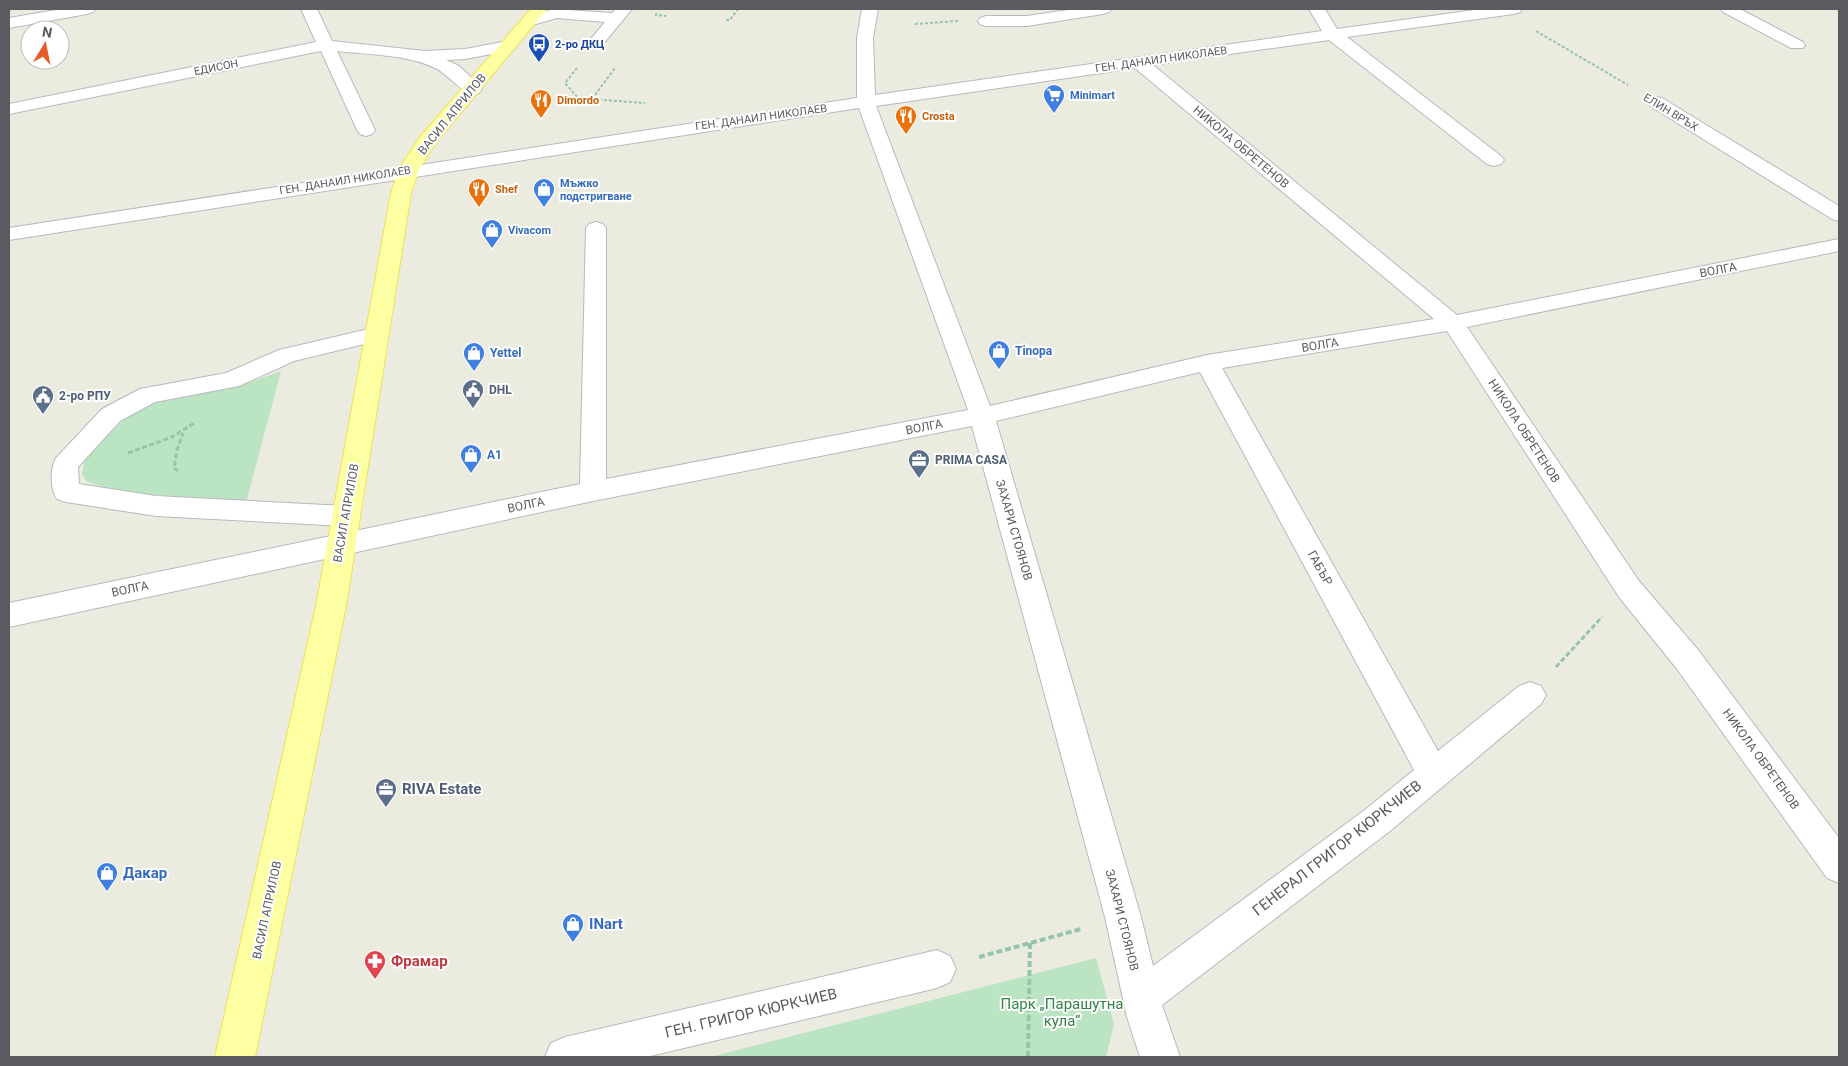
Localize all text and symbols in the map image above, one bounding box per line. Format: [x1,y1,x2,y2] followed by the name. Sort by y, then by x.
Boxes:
[20,20,70,70] north arrow
[41,23,54,41] text: N
[527,32,551,63] bus stop icon: 2-ро ДКЦ
[555,38,605,51] place label: 2-ро ДКЦ
[1094,44,1228,75] street label: ГЕН. ДАНАИЛ НИКОЛАЕВ
[193,57,239,78] street label: ЕДИСОН
[415,71,489,157] street label: ВАСИЛ АПРИЛОВ
[1042,83,1066,114] supermarket icon: Minimart
[529,88,553,119] restaurant icon: Dimordo
[1070,89,1115,102] place label: Minimart
[1641,91,1700,134] street label: ЕЛИН ВРЪХ
[557,94,599,107] place label: Dimordo
[694,102,828,133] street label: ГЕН. ДАНАИЛ НИКОЛАЕВ
[1190,103,1292,191] street label: НИКОЛА ОБРЕТЕНОВ
[894,104,918,135] restaurant icon: Crosta
[922,110,955,123] place label: Crosta
[278,164,412,197] street label: ГЕН. ДАНАИЛ НИКОЛАЕВ
[467,177,491,208] restaurant icon: Shef
[532,177,556,208] shop icon: Мъжко подстригване
[560,177,632,203] place label: Мъжко подстригване
[495,183,518,196] place label: Shef
[480,218,504,249] shop icon: Vivacom
[508,224,551,237] place label: Vivacom
[1698,260,1738,280] street label: ВОЛГА
[1300,335,1340,355] street label: ВОЛГА
[987,339,1011,370] shop icon: Tinopa
[462,341,486,372] shop icon: Yettel
[1015,344,1053,358] place label: Tinopa
[490,346,521,360] place label: Yettel
[1485,377,1563,485] street label: НИКОЛА ОБРЕТЕНОВ
[461,378,485,409] public building icon: DHL
[489,383,512,397] place label: DHL
[31,384,55,415] public building icon: 2-ро РПУ
[59,389,111,403] place label: 2-ро РПУ
[904,417,944,437] street label: ВОЛГА
[459,443,483,474] shop icon: A1
[487,448,502,462] place label: A1
[907,448,931,479] office icon: PRIMA CASA
[935,453,1008,467] place label: PRIMA CASA
[330,463,362,563] street label: ВАСИЛ АПРИЛОВ
[993,478,1035,582] street label: ЗАХАРИ СТОЯНОВ
[506,494,546,516] street label: ВОЛГА
[1305,548,1335,588] street label: ГАБЪР
[110,578,150,600] street label: ВОЛГА
[1720,706,1802,812] street label: НИКОЛА ОБРЕТЕНОВ
[1249,776,1425,920] street label: ГЕНЕРАЛ ГРИГОР КЮРКЧИЕВ
[374,777,398,808] office icon: RIVA Estate
[402,780,481,798] place label: RIVA Estate
[250,860,284,960] street label: ВАСИЛ АПРИЛОВ
[95,861,119,892] shop icon: Дакар
[123,864,167,882] place label: Дакар
[1103,868,1141,972] street label: ЗАХАРИ СТОЯНОВ
[561,912,585,943] shop icon: INart
[589,915,623,933] place label: INart
[363,949,387,980] pharmacy icon: Фрамар
[391,952,448,970] place label: Фрамар
[663,984,839,1042] street label: ГЕН. ГРИГОР КЮРКЧИЕВ
[1001,995,1123,1030] park label: Парк „Парашутна кула“

